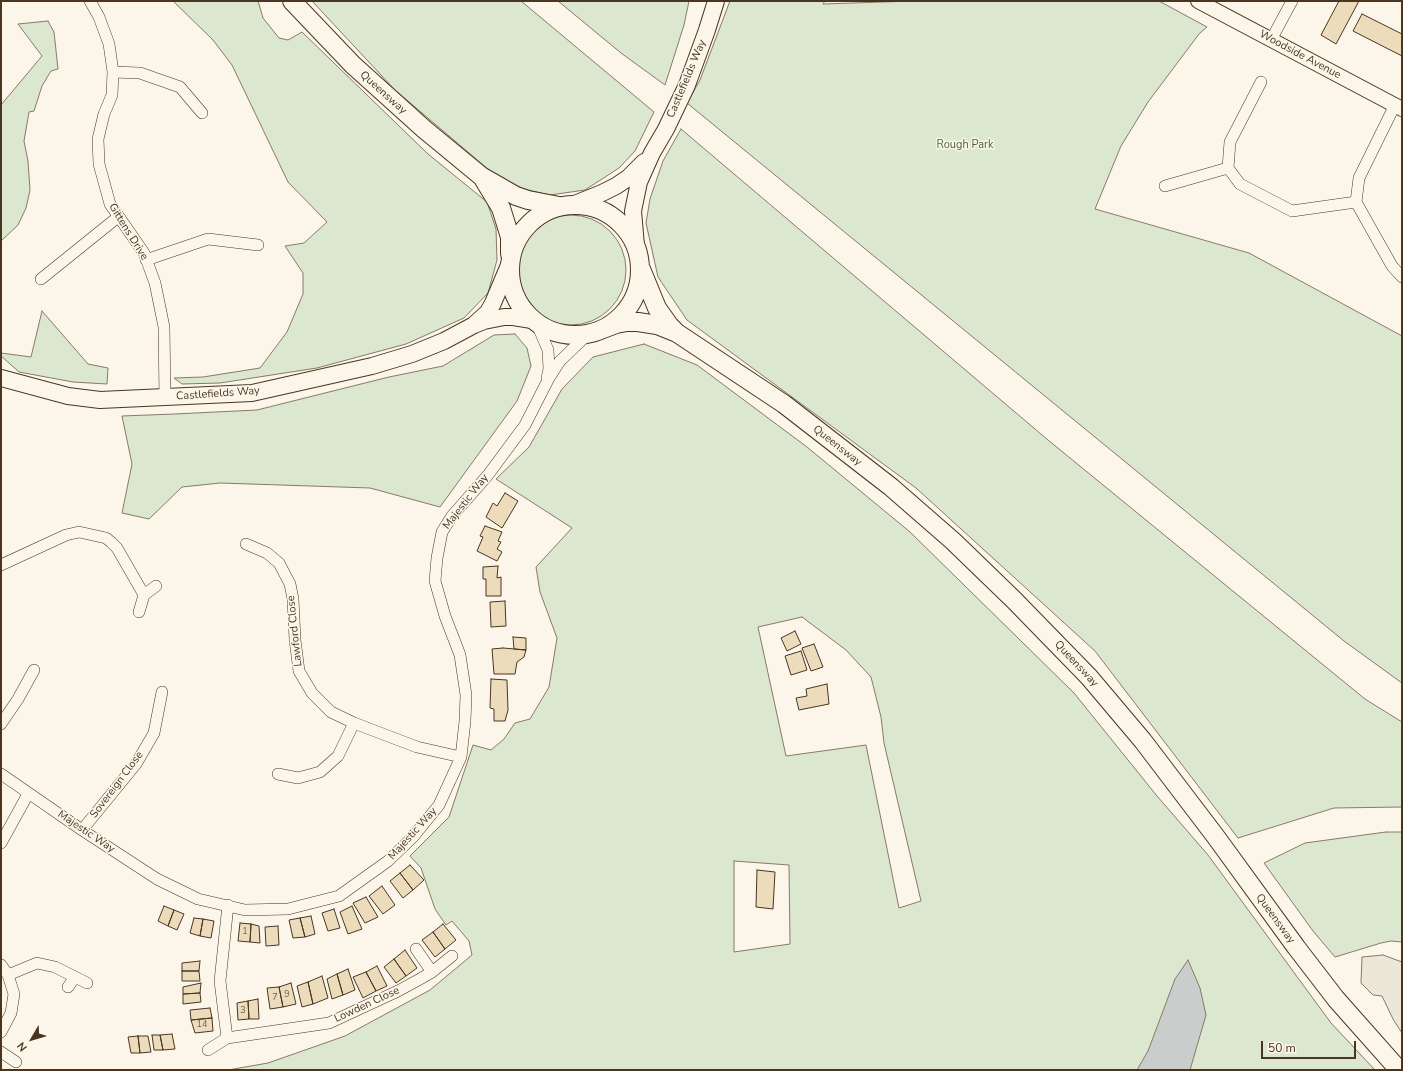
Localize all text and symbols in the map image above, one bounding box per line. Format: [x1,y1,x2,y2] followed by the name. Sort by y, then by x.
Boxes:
[1257,28,1343,82] street label: Woodside Avenue
[665,38,709,120] street label: Castlefields Way
[357,69,409,117] street label: Queensway
[936,138,994,152] park label: Rough Park
[105,201,151,263] street label: Gittens Drive
[176,384,260,404] street label: Castlefields Way
[810,423,864,469] street label: Queensway
[440,472,492,532] street label: Majestic Way
[285,595,305,667] street label: Lawford Close
[1051,638,1101,690] street label: Queensway
[88,749,146,821] street label: Sovereign Close
[386,805,440,863] street label: Majestic Way
[55,808,117,856] street label: Majestic Way
[1253,892,1297,946] street label: Queensway
[242,927,248,937] house number: 1
[332,984,402,1026] street label: Lowden Close
[284,990,290,1000] house number: 9
[272,993,278,1003] house number: 7
[240,1006,246,1016] house number: 3
[12,1019,52,1059] north arrow
[197,1020,207,1030] house number: 14
[1263,1033,1358,1059] scale bar
[14,1039,31,1055] text: N
[1268,1040,1296,1056] text: 50 m

